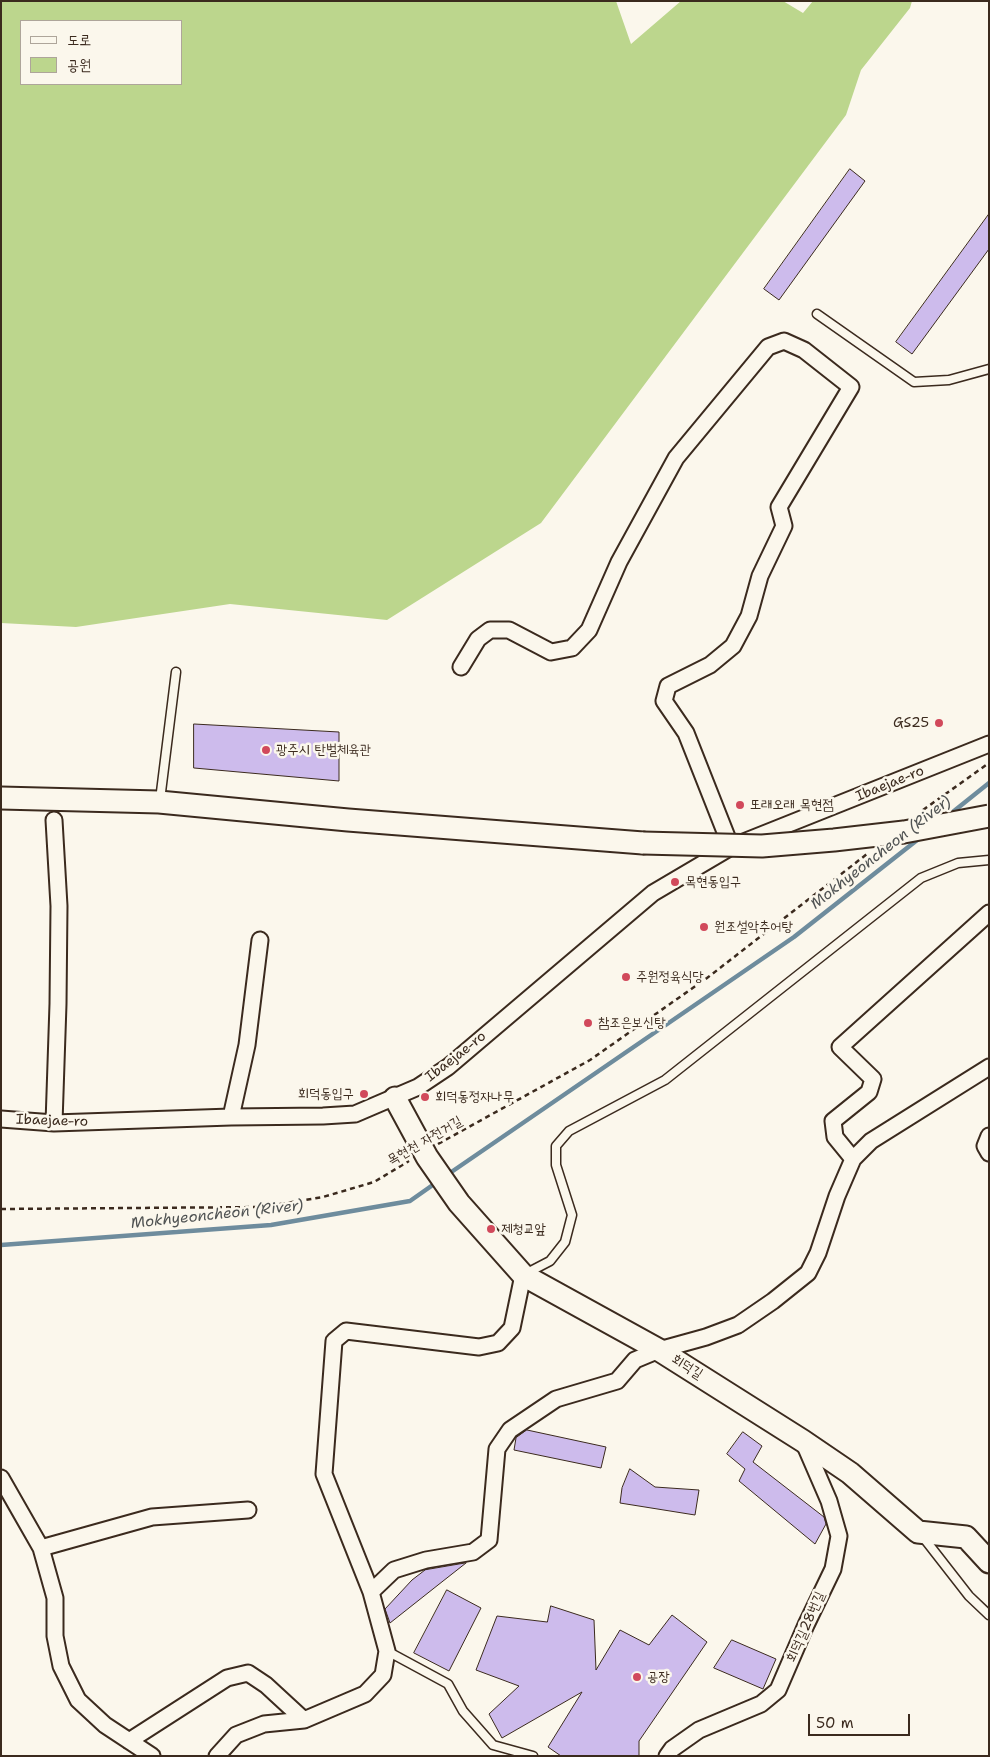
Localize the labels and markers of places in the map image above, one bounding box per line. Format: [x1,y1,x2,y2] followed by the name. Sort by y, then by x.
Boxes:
[893,715,929,731] place label: GS25
[933,717,945,729] marker: GS25
[276,742,371,758] place label: 광주시 탄벌체육관
[260,744,272,756] marker: 광주시 탄벌체육관
[750,797,834,813] place label: 또래오래 목현점
[734,799,746,811] marker: 또래오래 목현점
[685,874,741,890] place label: 목현동입구
[669,876,681,888] marker: 목현동입구
[714,919,793,935] place label: 원조설악추어탕
[698,921,710,933] marker: 원조설악추어탕
[636,969,704,985] place label: 주원정육식당
[620,971,632,983] marker: 주원정육식당
[598,1015,666,1031] place label: 참조은보신탕
[582,1017,594,1029] marker: 참조은보신탕
[298,1086,354,1102] place label: 회덕동입구
[358,1088,370,1100] marker: 회덕동입구
[435,1089,514,1105] place label: 회덕동정자나무
[419,1091,431,1103] marker: 회덕동정자나무
[501,1221,546,1237] place label: 제청교앞
[485,1223,497,1235] marker: 제청교앞
[647,1669,670,1685] place label: 공장
[631,1671,643,1683] marker: 공장

